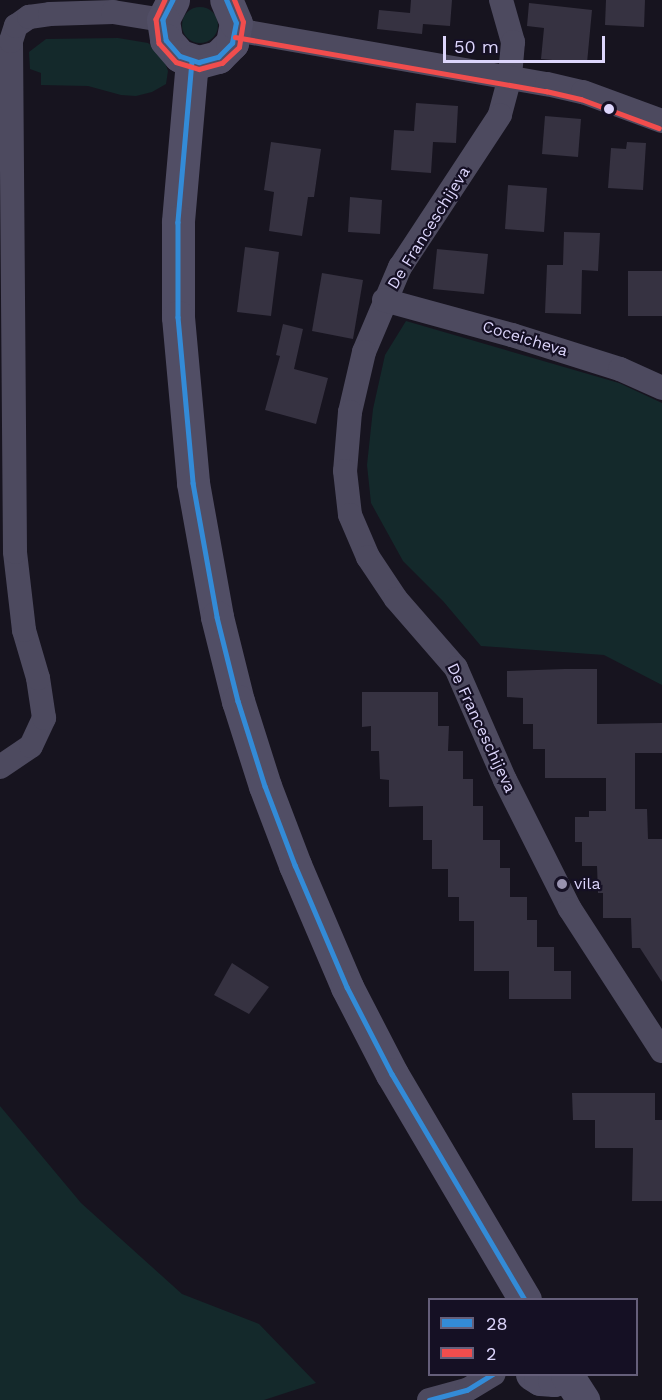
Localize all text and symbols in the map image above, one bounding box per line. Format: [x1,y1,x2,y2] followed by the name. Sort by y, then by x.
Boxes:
[446,24,608,62] scale bar
[454,36,499,57] text: 50 m
[603,103,615,115] unlabelled marker
[384,163,474,293] street label: De Franceschijeva
[480,317,570,361] street label: Coceicheva
[443,660,519,796] street label: De Franceschijeva
[574,874,601,894] place label: vila
[555,877,569,891] marker: vila
[428,1298,638,1376] legend
[486,1313,508,1334] text: 28
[486,1343,497,1364] text: 2

